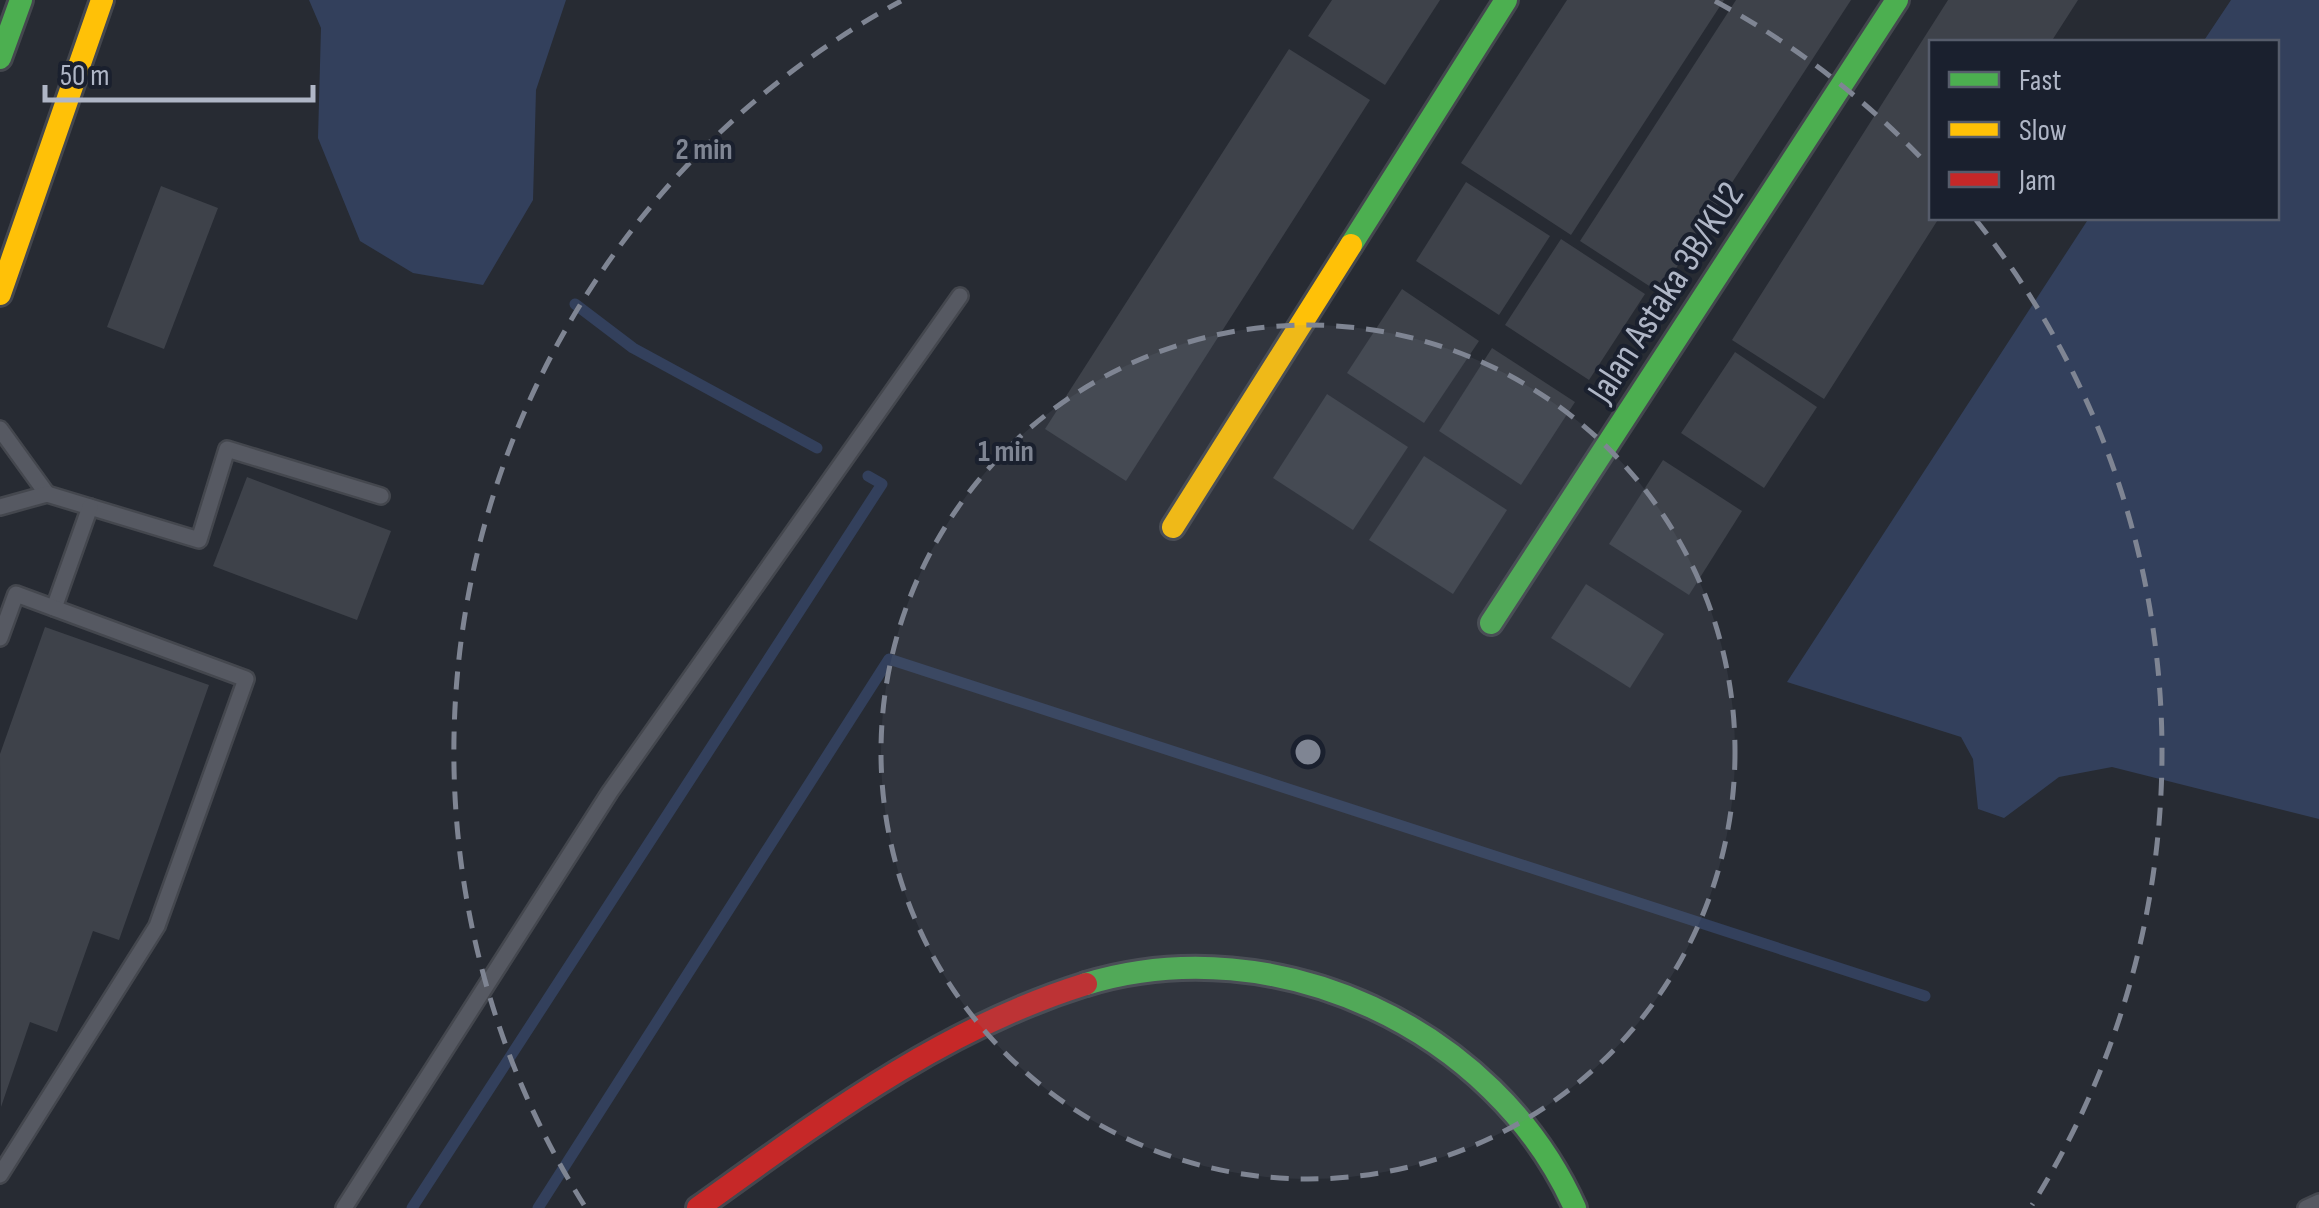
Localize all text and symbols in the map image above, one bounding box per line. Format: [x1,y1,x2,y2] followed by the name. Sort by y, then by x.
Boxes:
[45,40,312,102] scale bar
[1929,40,2279,220] legend
[60,58,109,94] text: 50 m
[2019,63,2061,99] text: Fast
[2019,113,2067,149] text: Slow
[675,132,733,168] text: 2 min
[2018,163,2056,199] text: Jam
[1578,174,1754,412] street label: Jalan Astaka 3B/KU2
[978,434,1034,470] text: 1 min
[1290,734,1326,770] centre of rings

